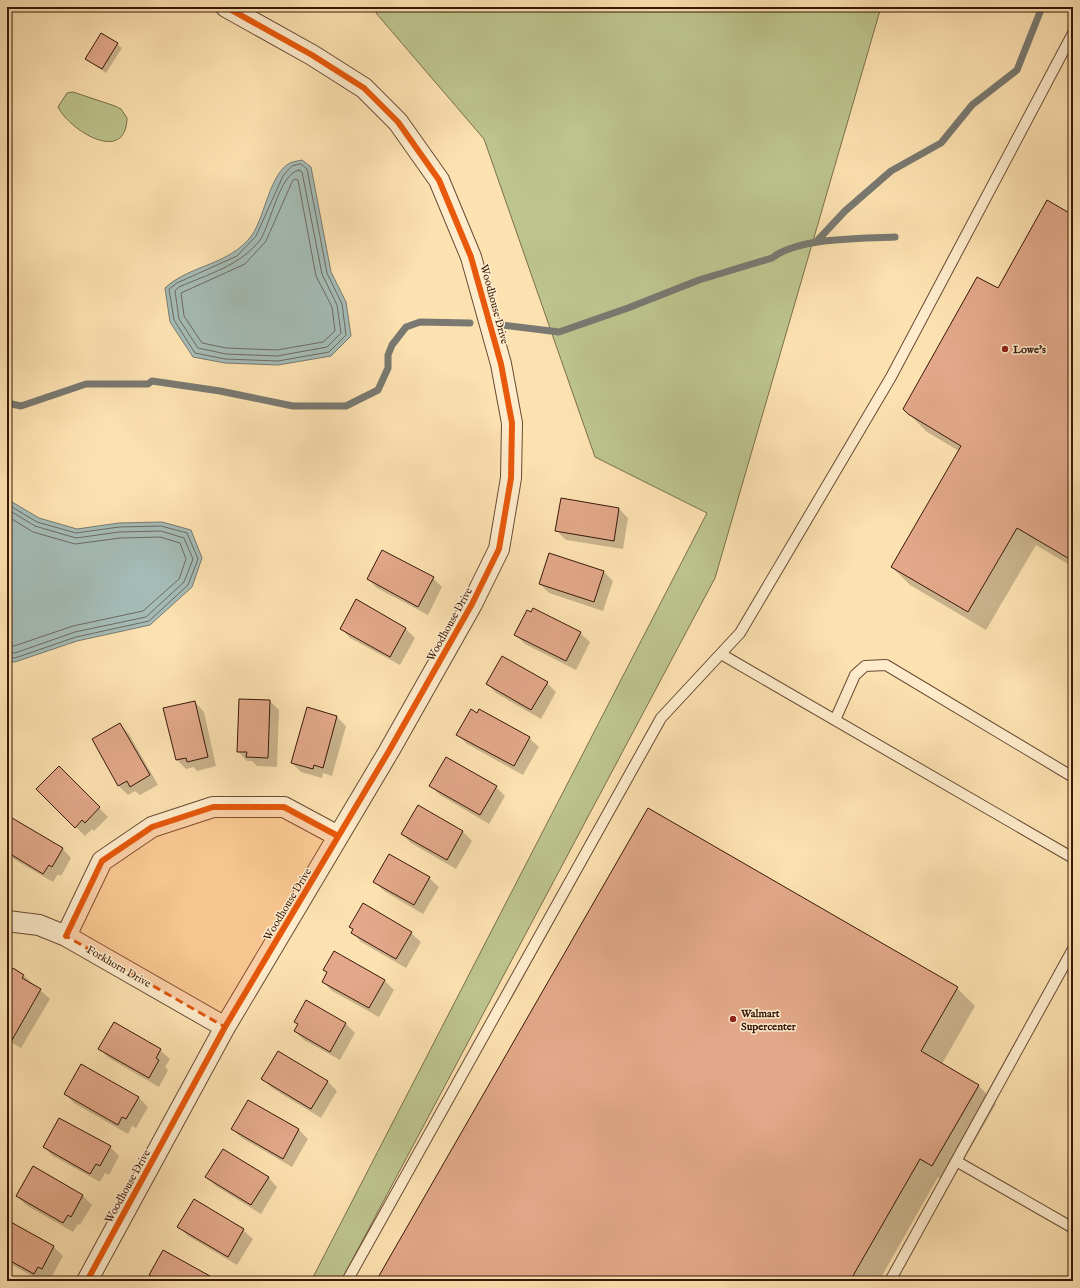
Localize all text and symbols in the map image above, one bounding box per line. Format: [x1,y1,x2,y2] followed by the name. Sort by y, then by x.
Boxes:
[477,263,511,346] street label: Woodhouse Drive
[1012,343,1046,357] place label: Lowe's
[1000,344,1010,354] marker: Lowe's
[424,585,476,664] street label: Woodhouse Drive
[261,866,315,943] street label: Woodhouse Drive
[84,943,153,991] street label: Forkhorn Drive
[740,1007,797,1034] place label: Walmart Supercenter
[728,1014,738,1024] marker: Walmart Supercenter
[102,1147,154,1226] street label: Woodhouse Drive

